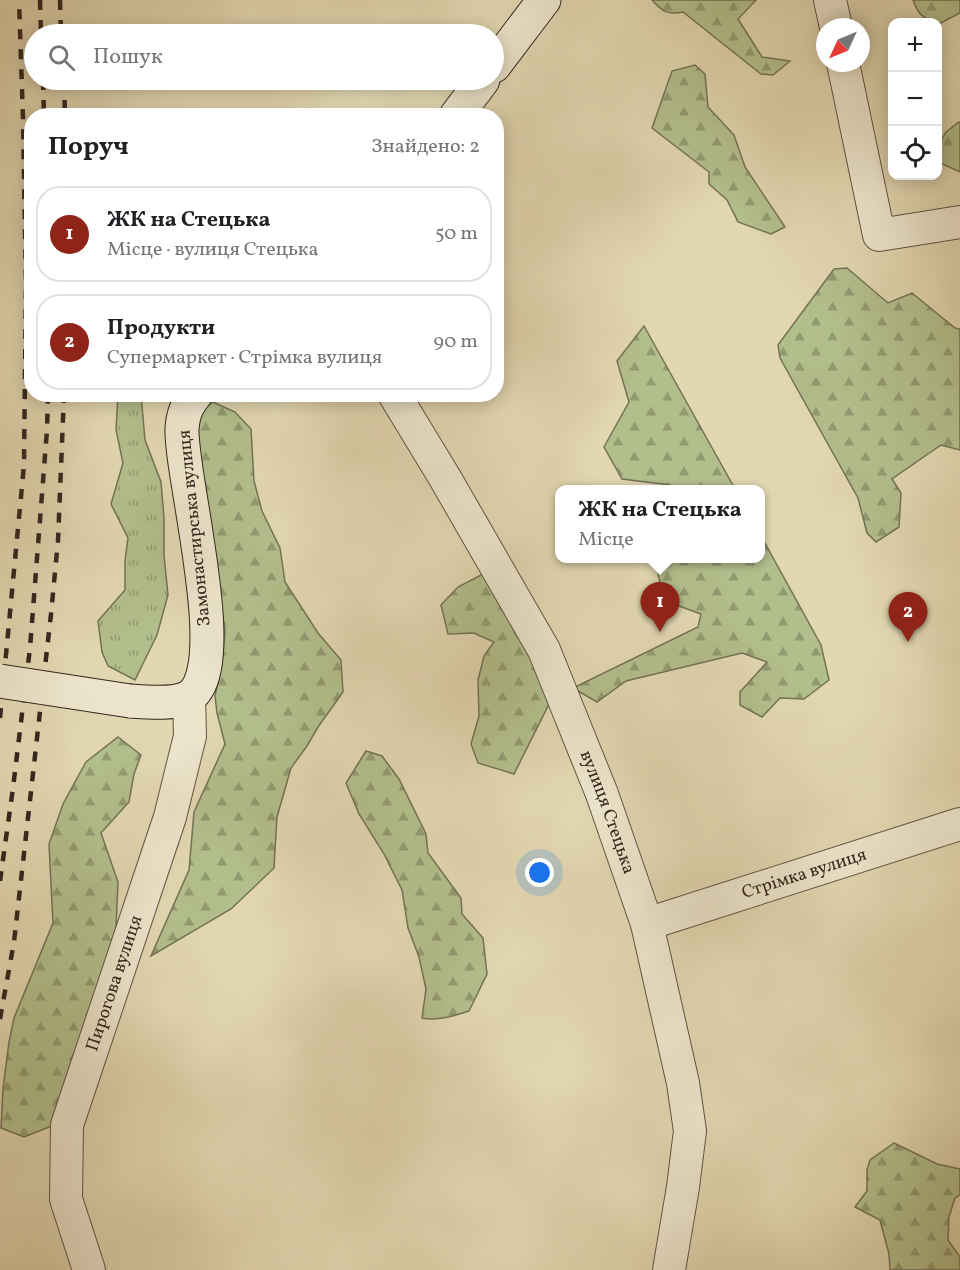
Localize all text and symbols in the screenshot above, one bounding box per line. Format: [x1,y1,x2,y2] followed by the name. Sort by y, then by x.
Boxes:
[816,18,870,72] north arrow
[888,18,942,180] map controls
[888,18,942,72] button: +
[24,24,504,90] search box
[45,41,78,74] icon: search
[93,42,163,73] text: Пошук
[888,72,942,126] button: −
[888,126,942,180] button: locate
[48,129,129,165] text: Поруч
[371,133,480,161] text: Знайдено: 2
[107,205,270,236] text: ЖК на Стецька
[65,220,74,248] text: 1
[435,220,478,248] text: 50 m
[107,236,318,264] text: Місце · вулиця Стецька
[107,313,215,344] text: Продукти
[64,328,75,356] text: 2
[434,328,478,356] text: 90 m
[107,344,382,372] text: Супермаркет · Стрімка вулиця
[172,429,218,627] street label: Замонастирська вулиця
[555,485,765,563] popup
[578,495,742,526] text: ЖК на Стецька
[578,526,634,554] text: Місце
[640,582,680,632] pin: 1
[888,592,928,642] pin: 2
[573,747,641,877] street label: вулиця Стецька
[739,842,870,905] street label: Стрімка вулиця
[525,858,554,887] your location
[80,912,149,1055] street label: Пирогова вулиця

